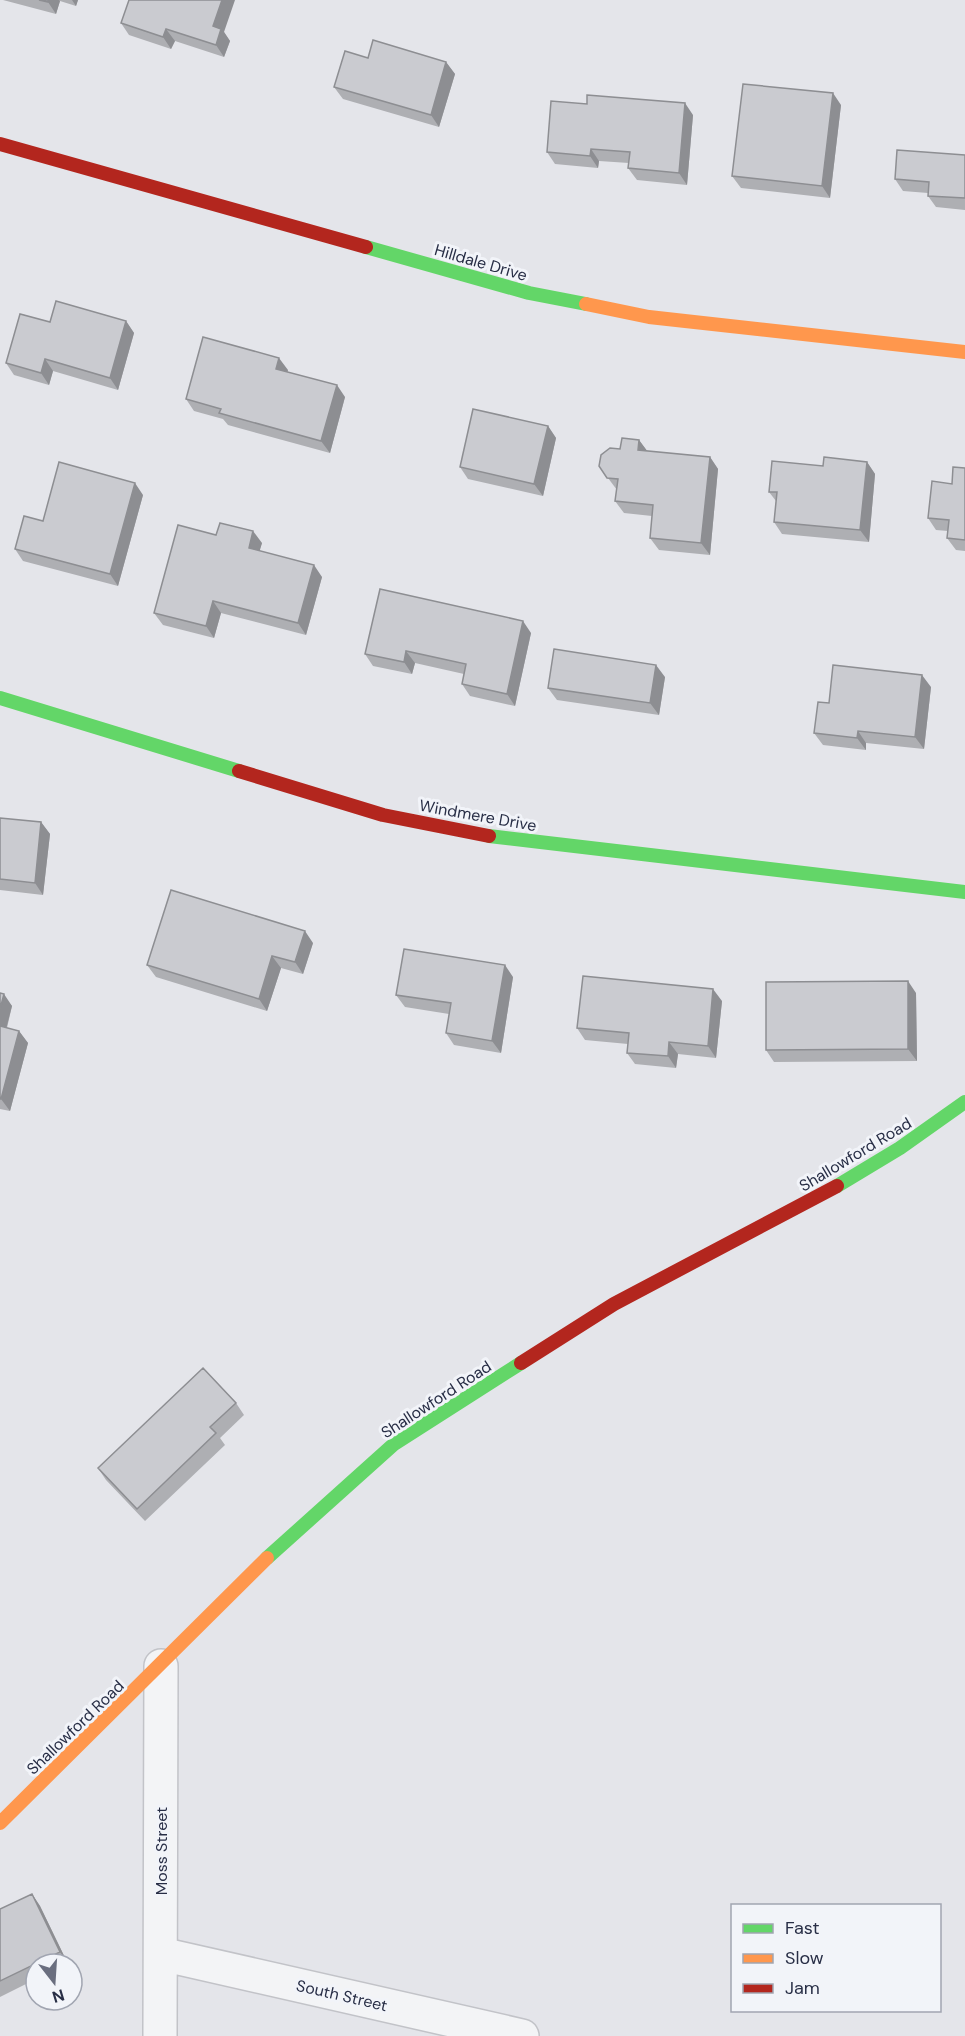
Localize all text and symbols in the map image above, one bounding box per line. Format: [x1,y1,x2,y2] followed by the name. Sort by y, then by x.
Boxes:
[432,239,530,286] street label: Hilldale Drive
[418,795,538,836] street label: Windmere Drive
[795,1113,915,1196] street label: Shallowford Road
[377,1356,495,1443] street label: Shallowford Road
[22,1676,128,1779] street label: Shallowford Road
[151,1807,172,1895] street label: Moss Street
[731,1904,941,2012] legend
[785,1916,820,1940] text: Fast
[785,1946,824,1970] text: Slow
[24,1952,84,2012] north arrow
[294,1975,390,2016] street label: South Street
[785,1976,820,2000] text: Jam
[50,1984,67,2008] text: N

